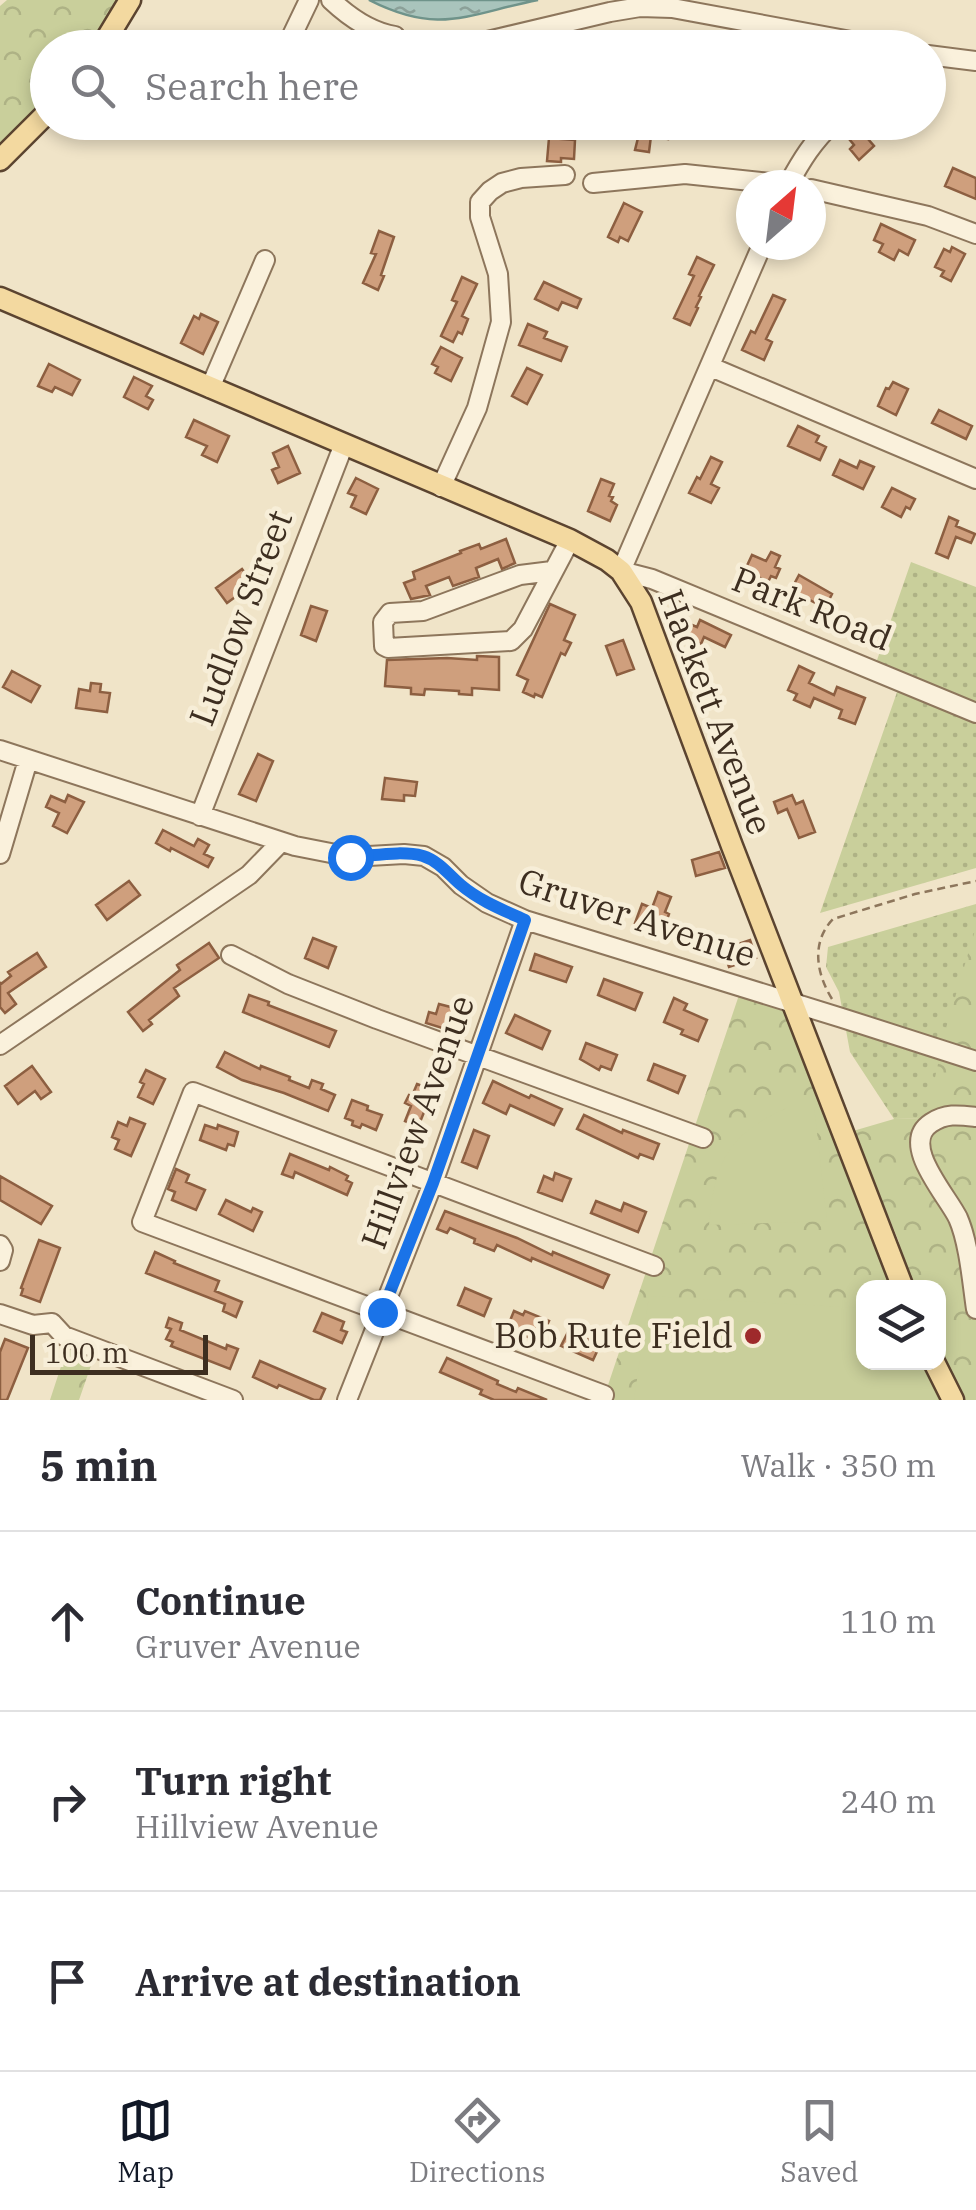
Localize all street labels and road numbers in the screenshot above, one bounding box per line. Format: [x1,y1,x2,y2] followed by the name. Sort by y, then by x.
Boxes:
[178,503,302,732] street label: Ludlow Street
[726,555,899,661] street label: Park Road
[648,583,784,841] street label: Hackett Avenue
[513,857,762,977] street label: Gruver Avenue
[350,989,484,1255] street label: Hillview Avenue

